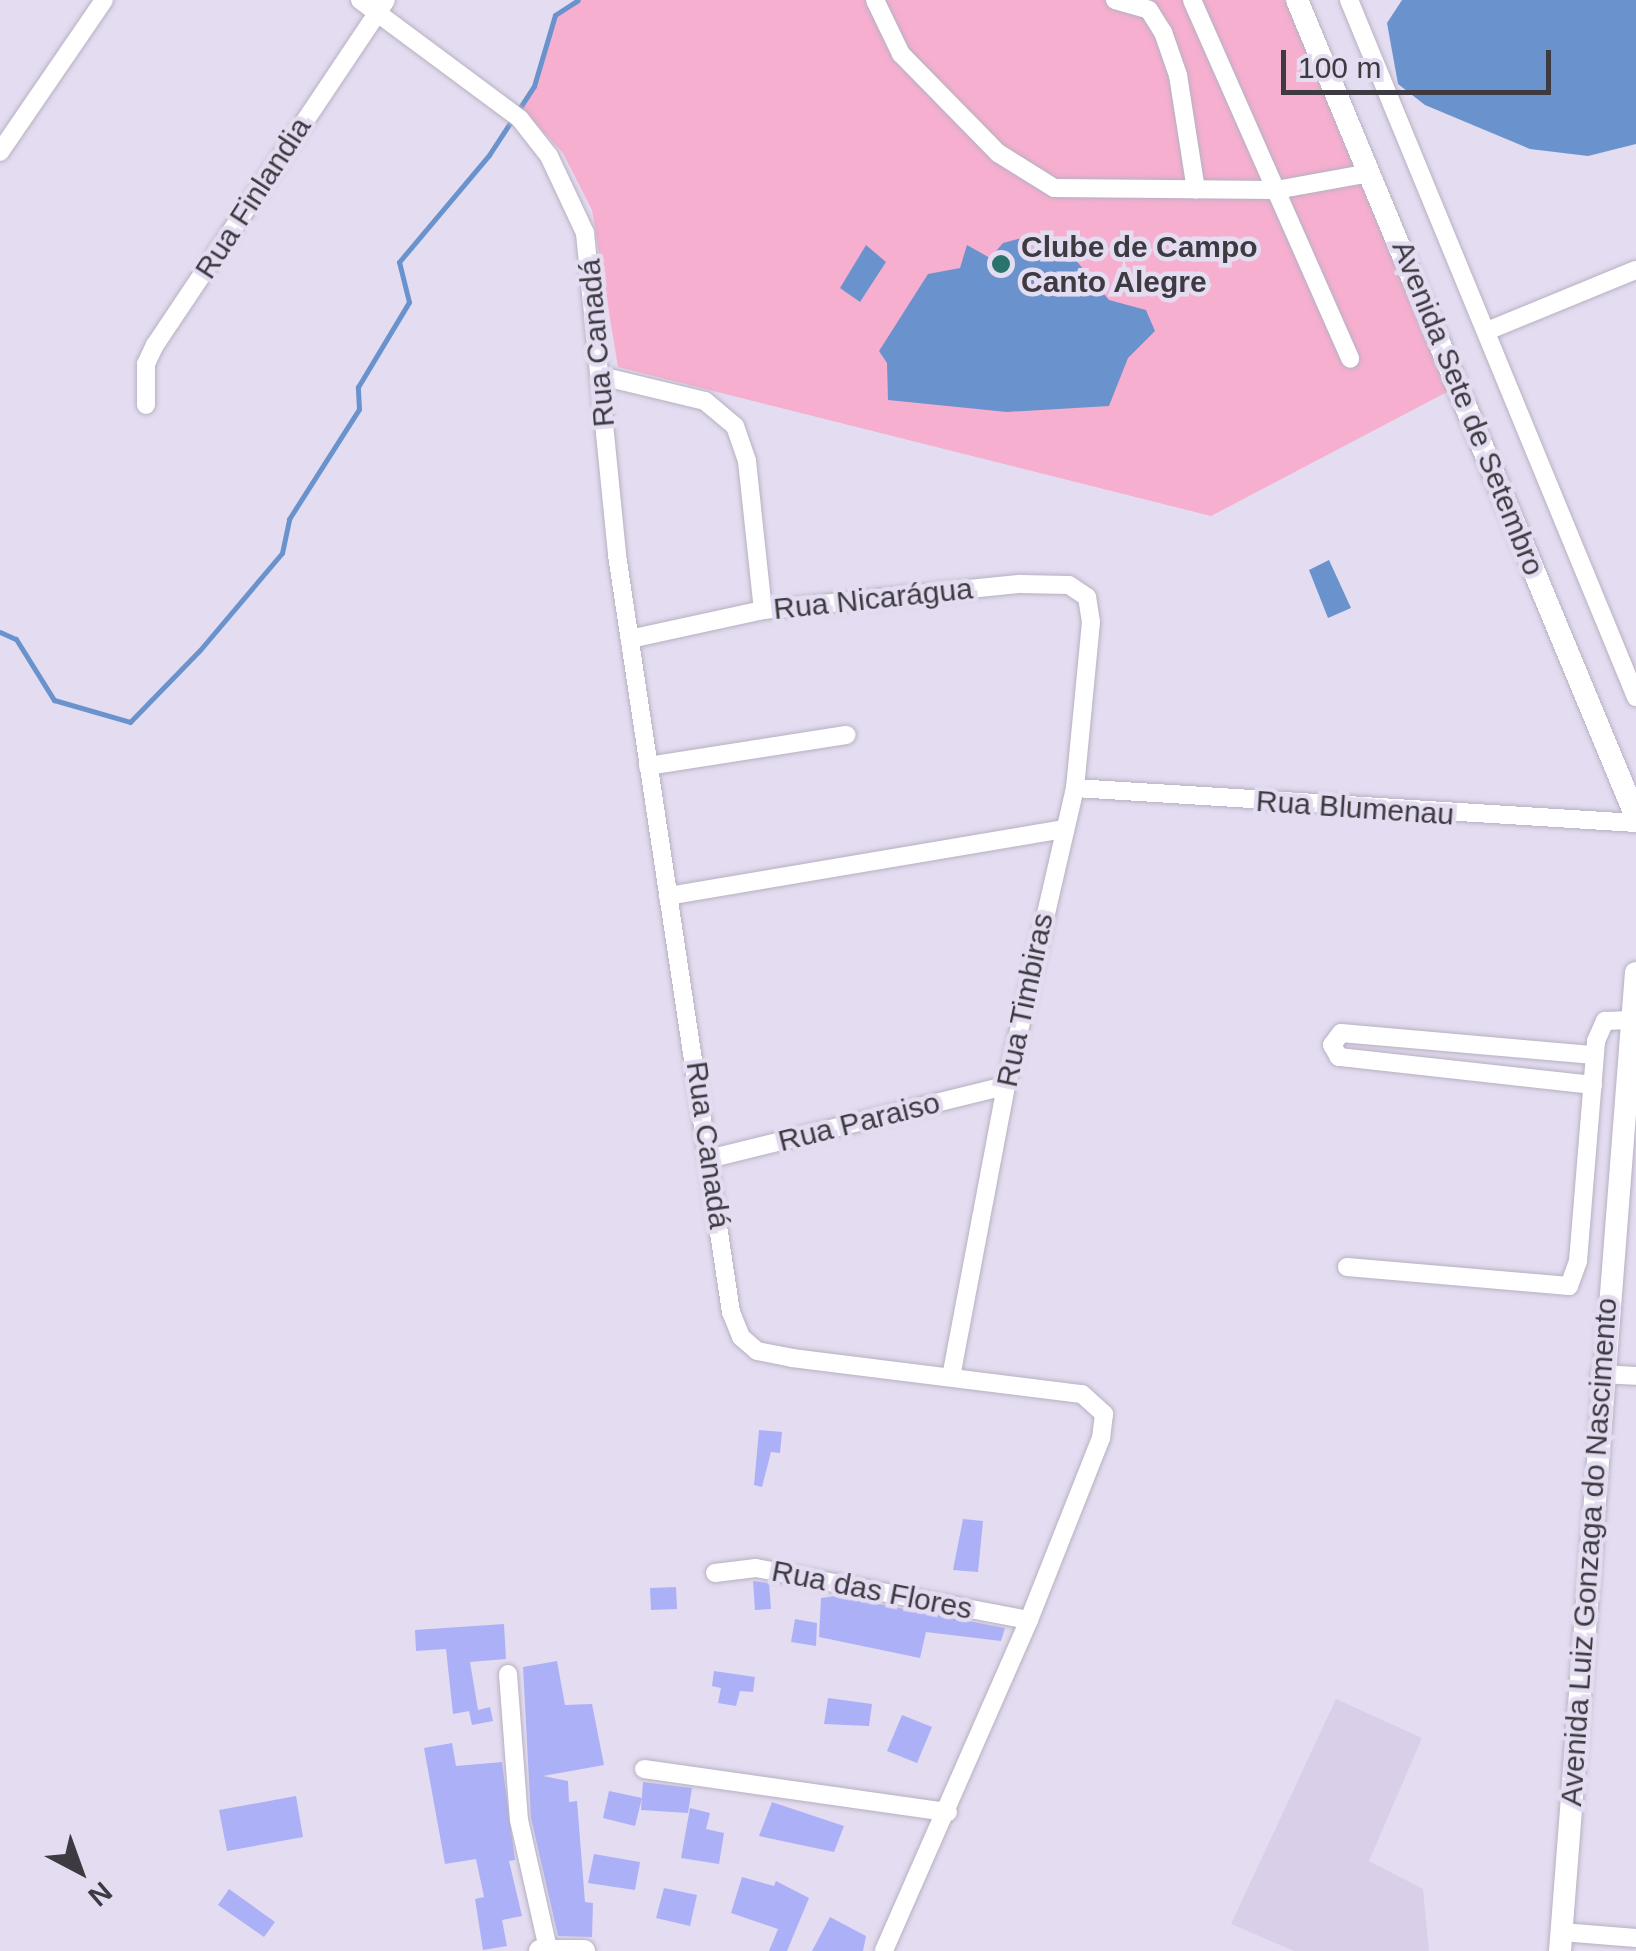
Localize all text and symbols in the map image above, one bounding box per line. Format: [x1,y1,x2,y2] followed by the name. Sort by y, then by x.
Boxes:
[1286,30,1556,92] scale bar
[1298,51,1381,84] text: 100 m
[187,111,319,285] street label: Rua Finlandia
[1021,229,1258,300] place label: Clube de Campo Canto Alegre
[1384,235,1552,581] street label: Avenida Sete de Setembro
[990,253,1012,275] marker: Clube de Campo Canto Alegre
[572,258,622,428] street label: Rua Canadá
[772,571,974,627] street label: Rua Nicarágua
[1255,783,1455,833] street label: Rua Blumenau
[989,910,1061,1090] street label: Rua Timbiras
[678,1059,738,1231] street label: Rua Canadá
[775,1085,943,1159] street label: Rua Paraiso
[1553,1296,1625,1808] street label: Avenida Luiz Gonzaga do Nascimento
[769,1553,975,1627] street label: Rua das Flores
[30,1821,130,1921] north arrow
[82,1876,118,1912] text: N

